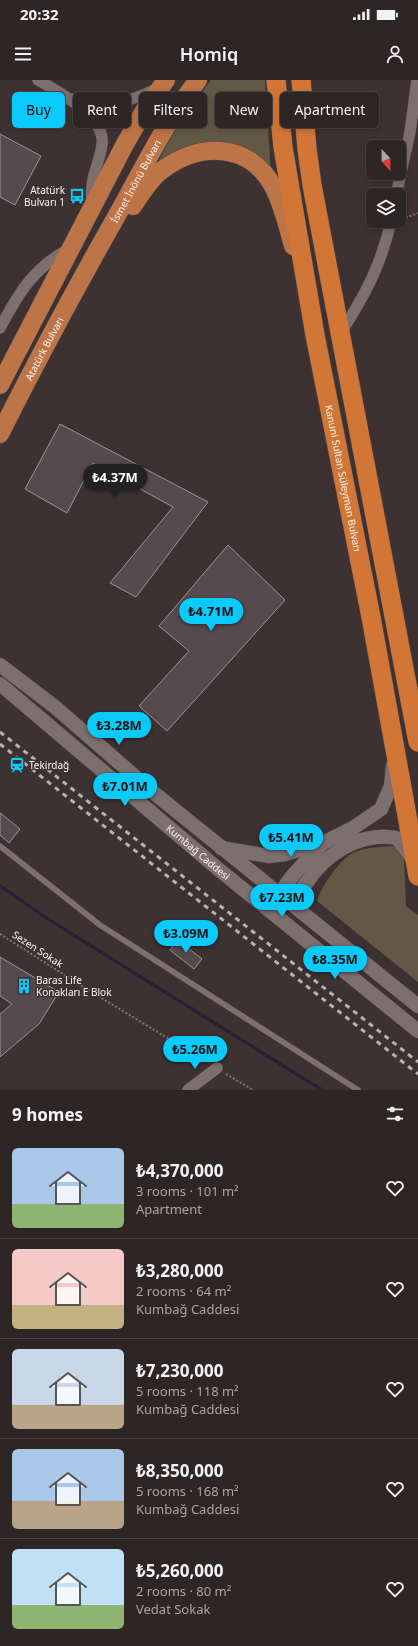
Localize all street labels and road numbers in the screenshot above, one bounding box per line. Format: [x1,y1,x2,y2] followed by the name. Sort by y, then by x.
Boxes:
[107,137,164,225] street label: İsmet İnönü Bulvarı
[21,314,67,383] street label: Atatürk Bulvarı
[322,404,365,553] street label: Kanuni Sultan Süleyman Bulvarı
[163,821,233,883] street label: Kumbağ Caddesi
[10,927,67,971] street label: Sezen Sokak

